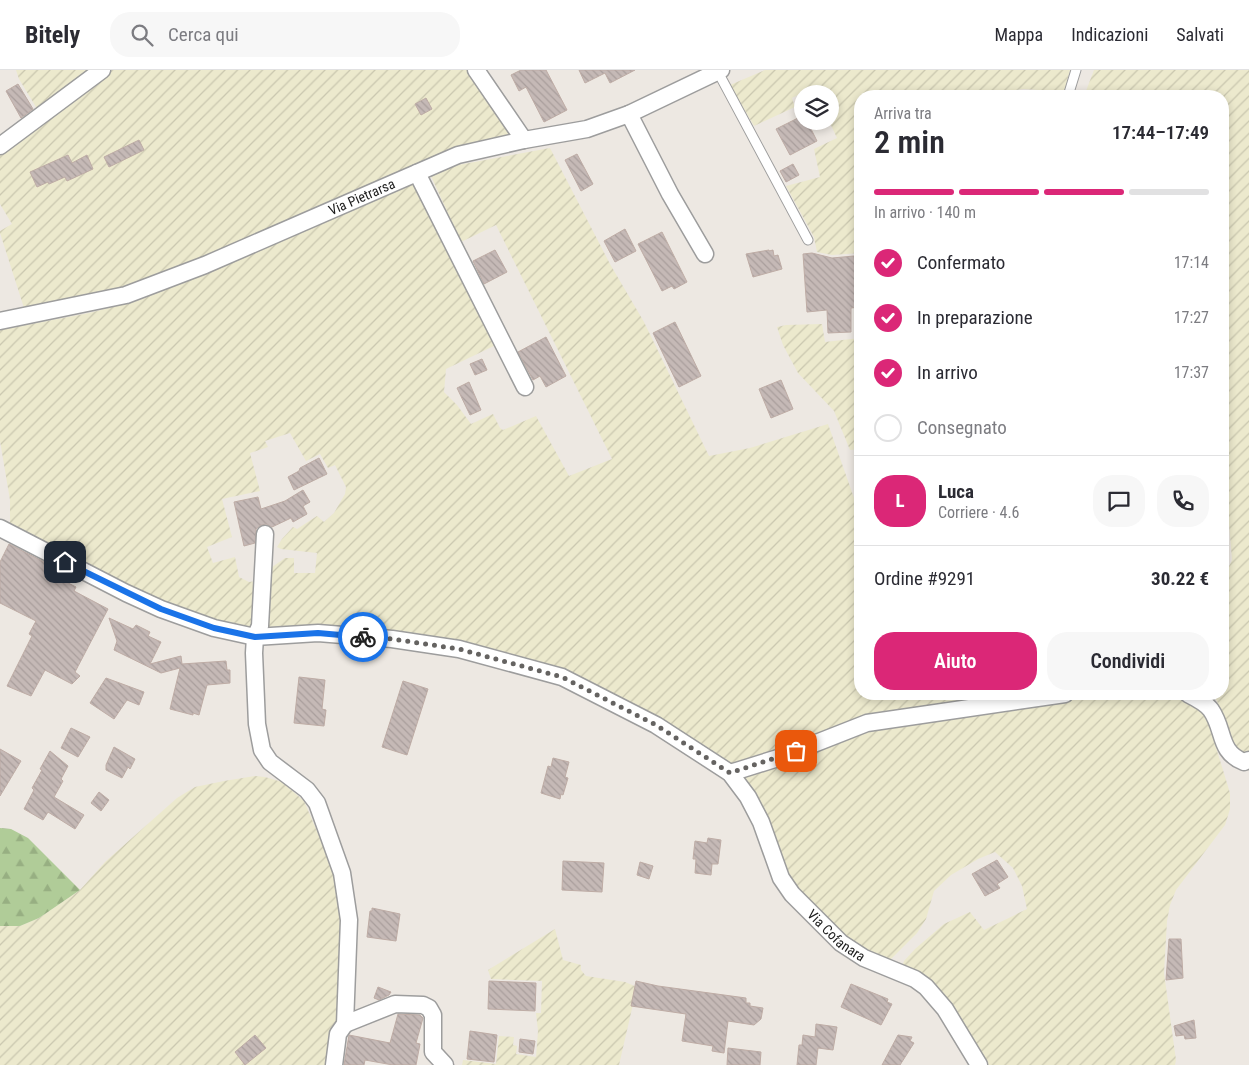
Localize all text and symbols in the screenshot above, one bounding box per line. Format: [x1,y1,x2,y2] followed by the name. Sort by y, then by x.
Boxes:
[110,12,460,57] search box
[25,21,80,49] text: Bitely
[128,21,156,49] icon: search
[168,23,239,46] text: Cerca qui
[995,24,1043,45] text: Mappa
[1071,24,1148,45] text: Indicazioni
[1176,24,1224,45] text: Salvati
[794,85,839,130] map controls
[794,85,839,130] button: layers
[874,104,932,123] text: Arriva tra
[1112,121,1209,144] text: 17:44–17:49
[874,123,945,161] text: 2 min
[326,175,397,218] street label: Via Pietrarsa
[874,203,976,222] text: In arrivo · 140 m
[874,249,902,277] icon: check
[917,251,1005,274] text: Confermato
[1174,253,1209,272] text: 17:14
[874,304,902,332] icon: check
[917,306,1033,329] text: In preparazione
[1174,308,1209,327] text: 17:27
[874,359,902,387] icon: check
[917,361,978,384] text: In arrivo
[1174,363,1209,382] text: 17:37
[917,416,1007,439] text: Consegnato
[1093,475,1145,527] button: chat
[1157,475,1209,527] button: phone
[938,480,974,503] text: Luca
[895,489,905,512] text: L
[938,503,1020,522] text: Corriere · 4.6
[44,541,86,583] pin
[51,548,79,576] icon: home
[874,567,975,590] text: Ordine #9291
[1151,567,1209,590] text: 30.22 €
[338,612,388,662] courier
[349,623,377,651] icon: bike
[874,632,1037,690] button: Aiuto
[1047,632,1209,690] button: Condividi
[775,730,817,772] pin
[782,737,810,765] icon: bag
[804,906,868,965] street label: Via Cofanara

